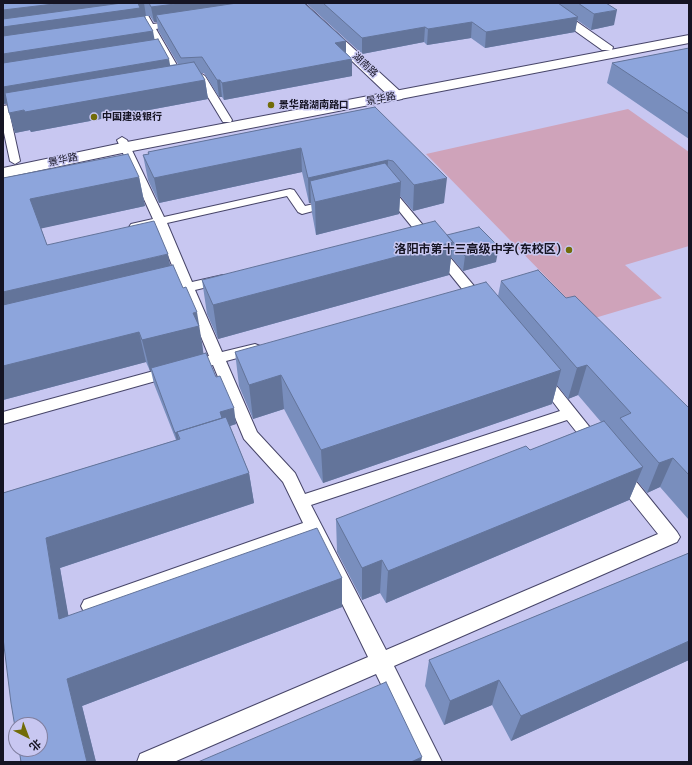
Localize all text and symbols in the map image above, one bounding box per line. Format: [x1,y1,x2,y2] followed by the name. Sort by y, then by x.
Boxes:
[350,50,380,80] street label: 湖南路
[365,90,397,108] street label: 景华路
[279,99,349,111] place label: 景华路湖南路口
[266,100,276,110] marker: 景华路湖南路口
[102,111,162,123] place label: 中国建设银行
[89,112,99,122] marker: 中国建设银行
[47,151,79,169] street label: 景华路
[394,243,561,257] place label: 洛阳市第十三高级中学(东校区)
[564,245,574,255] marker: 洛阳市第十三高级中学(东校区)
[8,717,48,757] north arrow
[27,736,44,754] text: 北

